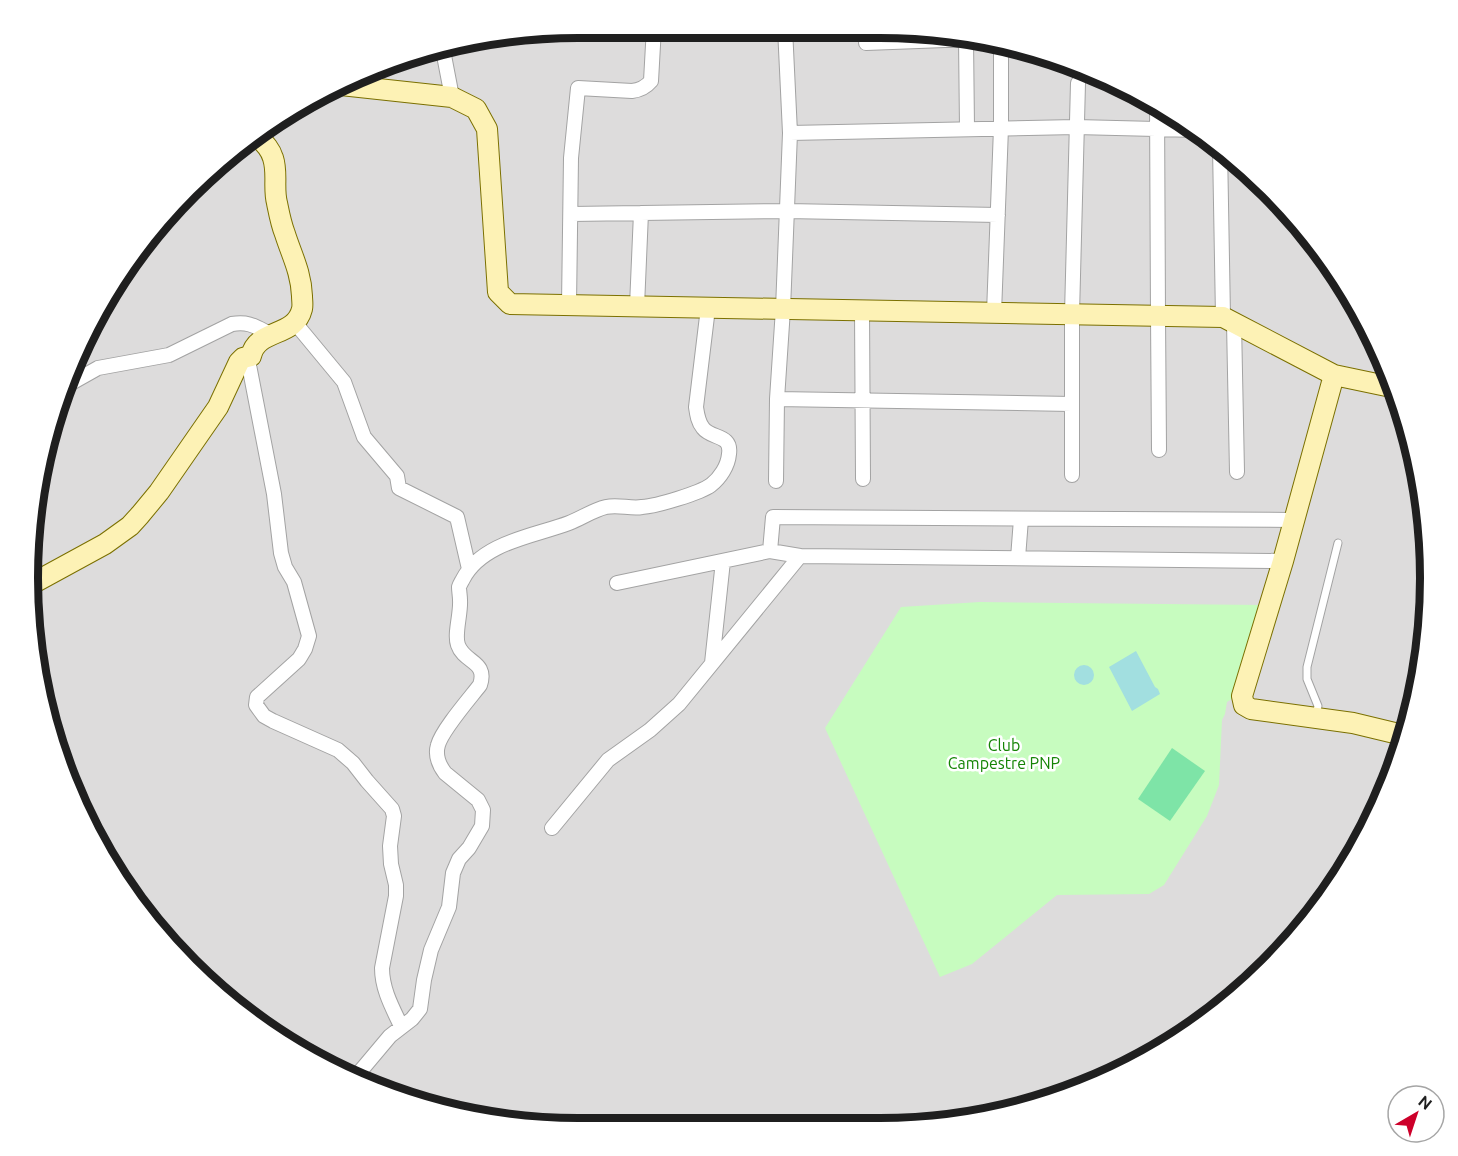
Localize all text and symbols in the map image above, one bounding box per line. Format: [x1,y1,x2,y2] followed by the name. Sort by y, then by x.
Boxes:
[948,736,1060,772] park label: Club Campestre PNP
[1386,1084,1446,1144] north arrow
[1415,1092,1436,1113] text: N

